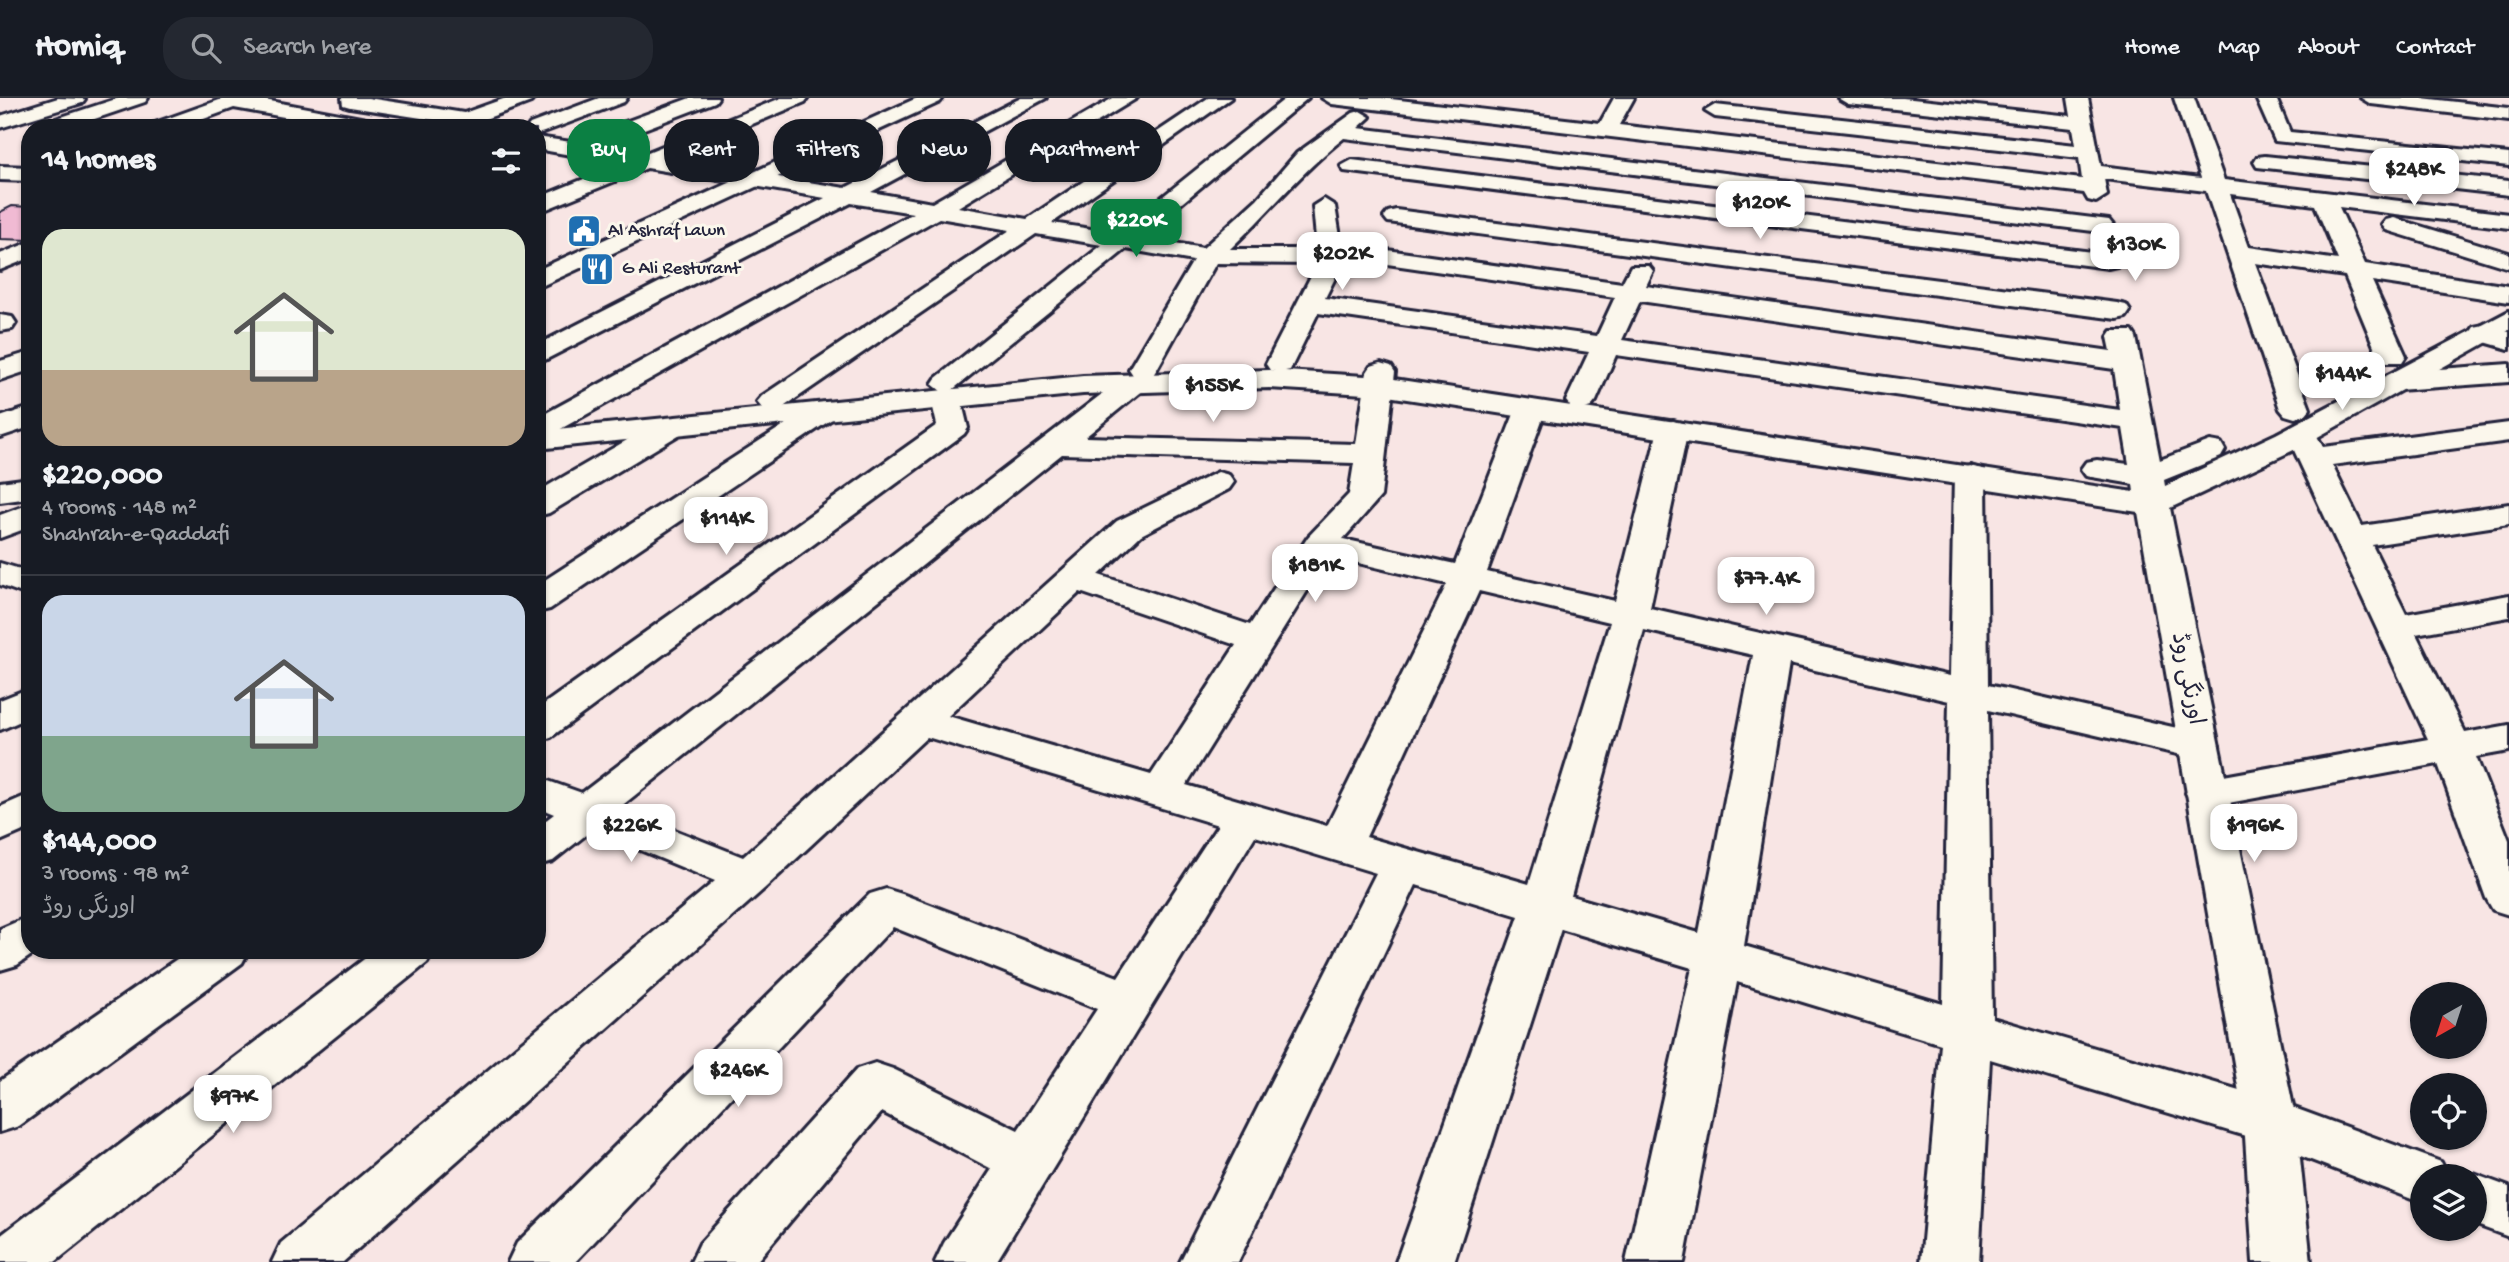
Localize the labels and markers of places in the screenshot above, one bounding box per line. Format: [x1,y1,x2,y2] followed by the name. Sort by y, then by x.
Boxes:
[2365,148,2463,208] pin: $248K
[1711,181,1809,241] pin: $120K
[1087,200,1185,259] pin: $220K
[565,212,603,250] public building icon: Al Ashraf Lawn
[608,220,725,243] place label: Al Ashraf Lawn
[2086,223,2184,283] pin: $130K
[1293,232,1391,292] pin: $202K
[578,250,616,288] restaurant icon: G Ali Resturant
[622,258,742,281] place label: G Ali Resturant
[2293,352,2391,412] pin: $144K
[1164,364,1262,424] pin: $155K
[677,498,775,557] pin: $114K
[1266,545,1364,604] pin: $181K
[1709,558,1823,617] pin: $77.4K
[582,804,680,864] pin: $226K
[2205,804,2303,864] pin: $196K
[689,1049,787,1109] pin: $246K
[192,1076,274,1135] pin: $97K

